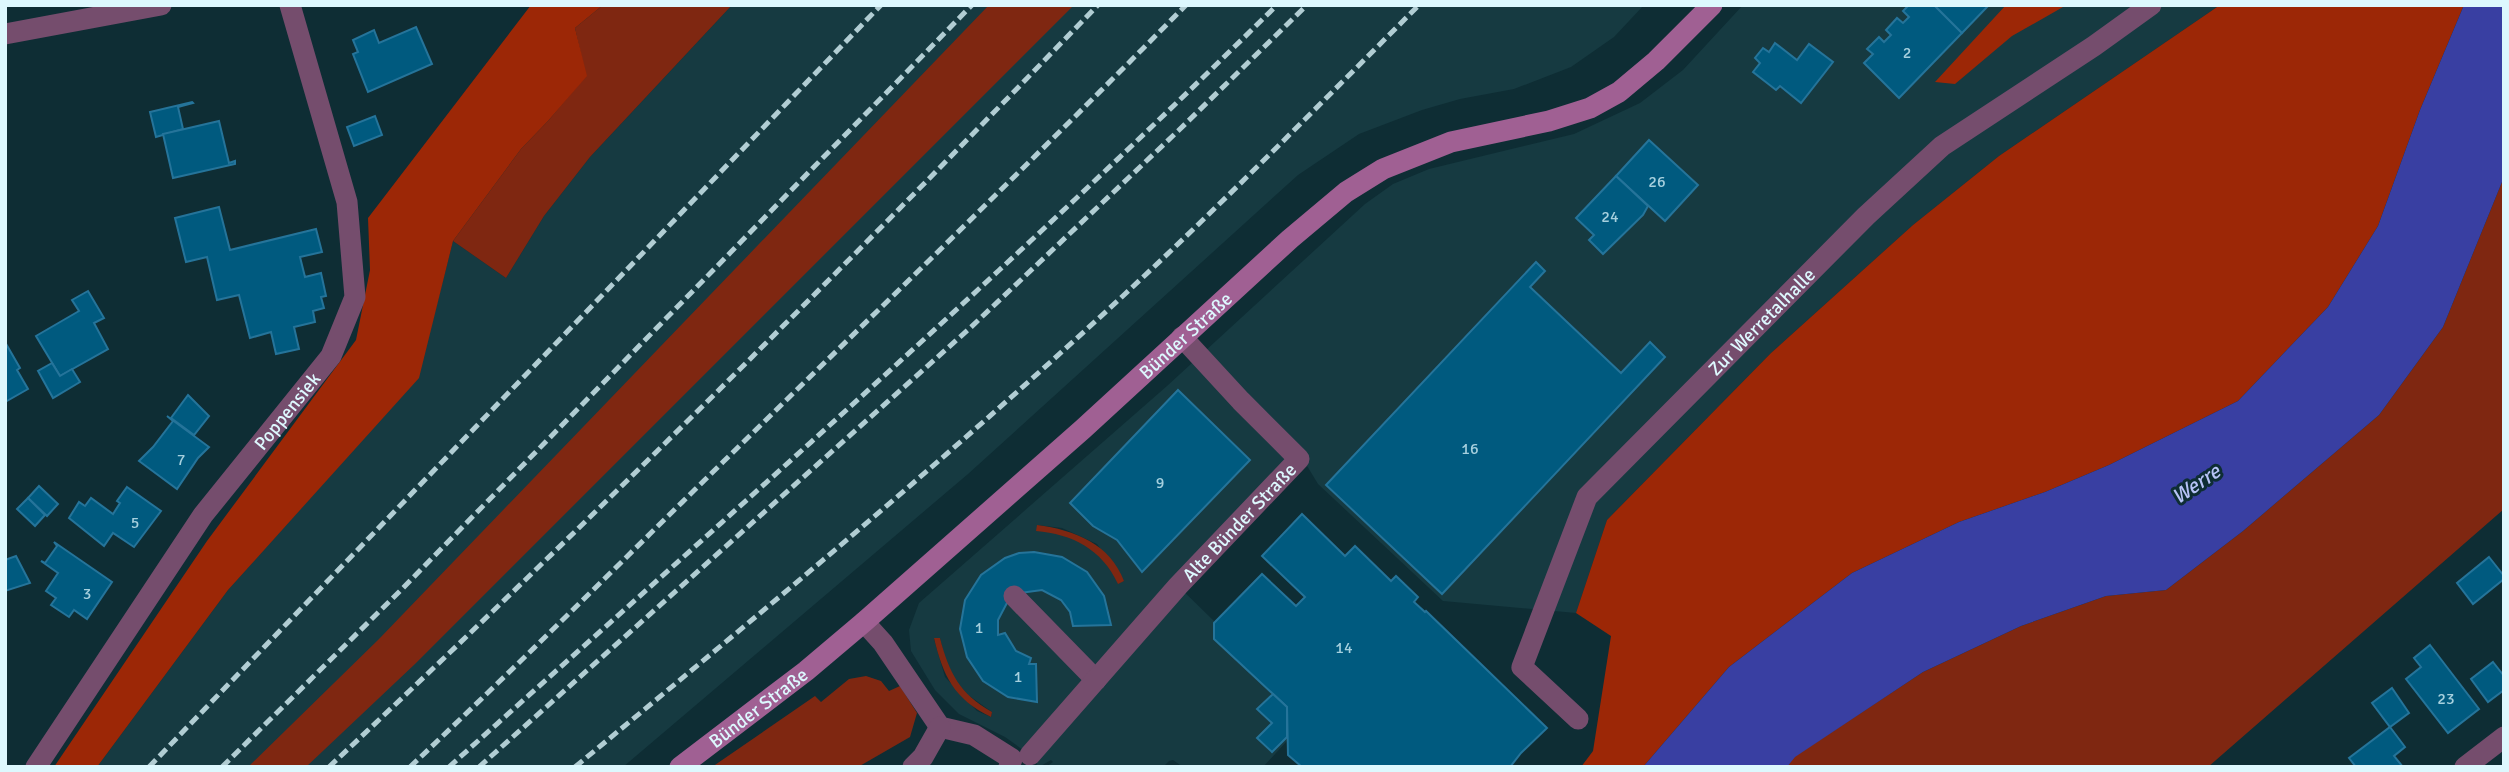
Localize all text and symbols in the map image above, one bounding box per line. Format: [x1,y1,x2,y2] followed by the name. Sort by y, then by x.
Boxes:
[1903,43,1911,63] house number: 2
[1648,172,1666,192] house number: 26
[1601,207,1619,227] house number: 24
[1704,263,1821,381] street label: Zur Werretalhalle
[1134,287,1238,385] street label: Bünder Straße
[249,367,326,455] street label: Poppensiek
[1461,439,1479,459] house number: 16
[177,450,185,470] house number: 7
[1177,458,1302,587] street label: Alte Bünder Straße
[2167,458,2227,510] water label: Werre
[1156,473,1164,493] house number: 9
[131,513,139,533] house number: 5
[83,584,91,604] house number: 3
[975,618,983,638] house number: 1
[1335,638,1353,658] house number: 14
[704,663,813,754] street label: Bünder Straße
[1014,667,1022,687] house number: 1
[2437,689,2455,709] house number: 23

